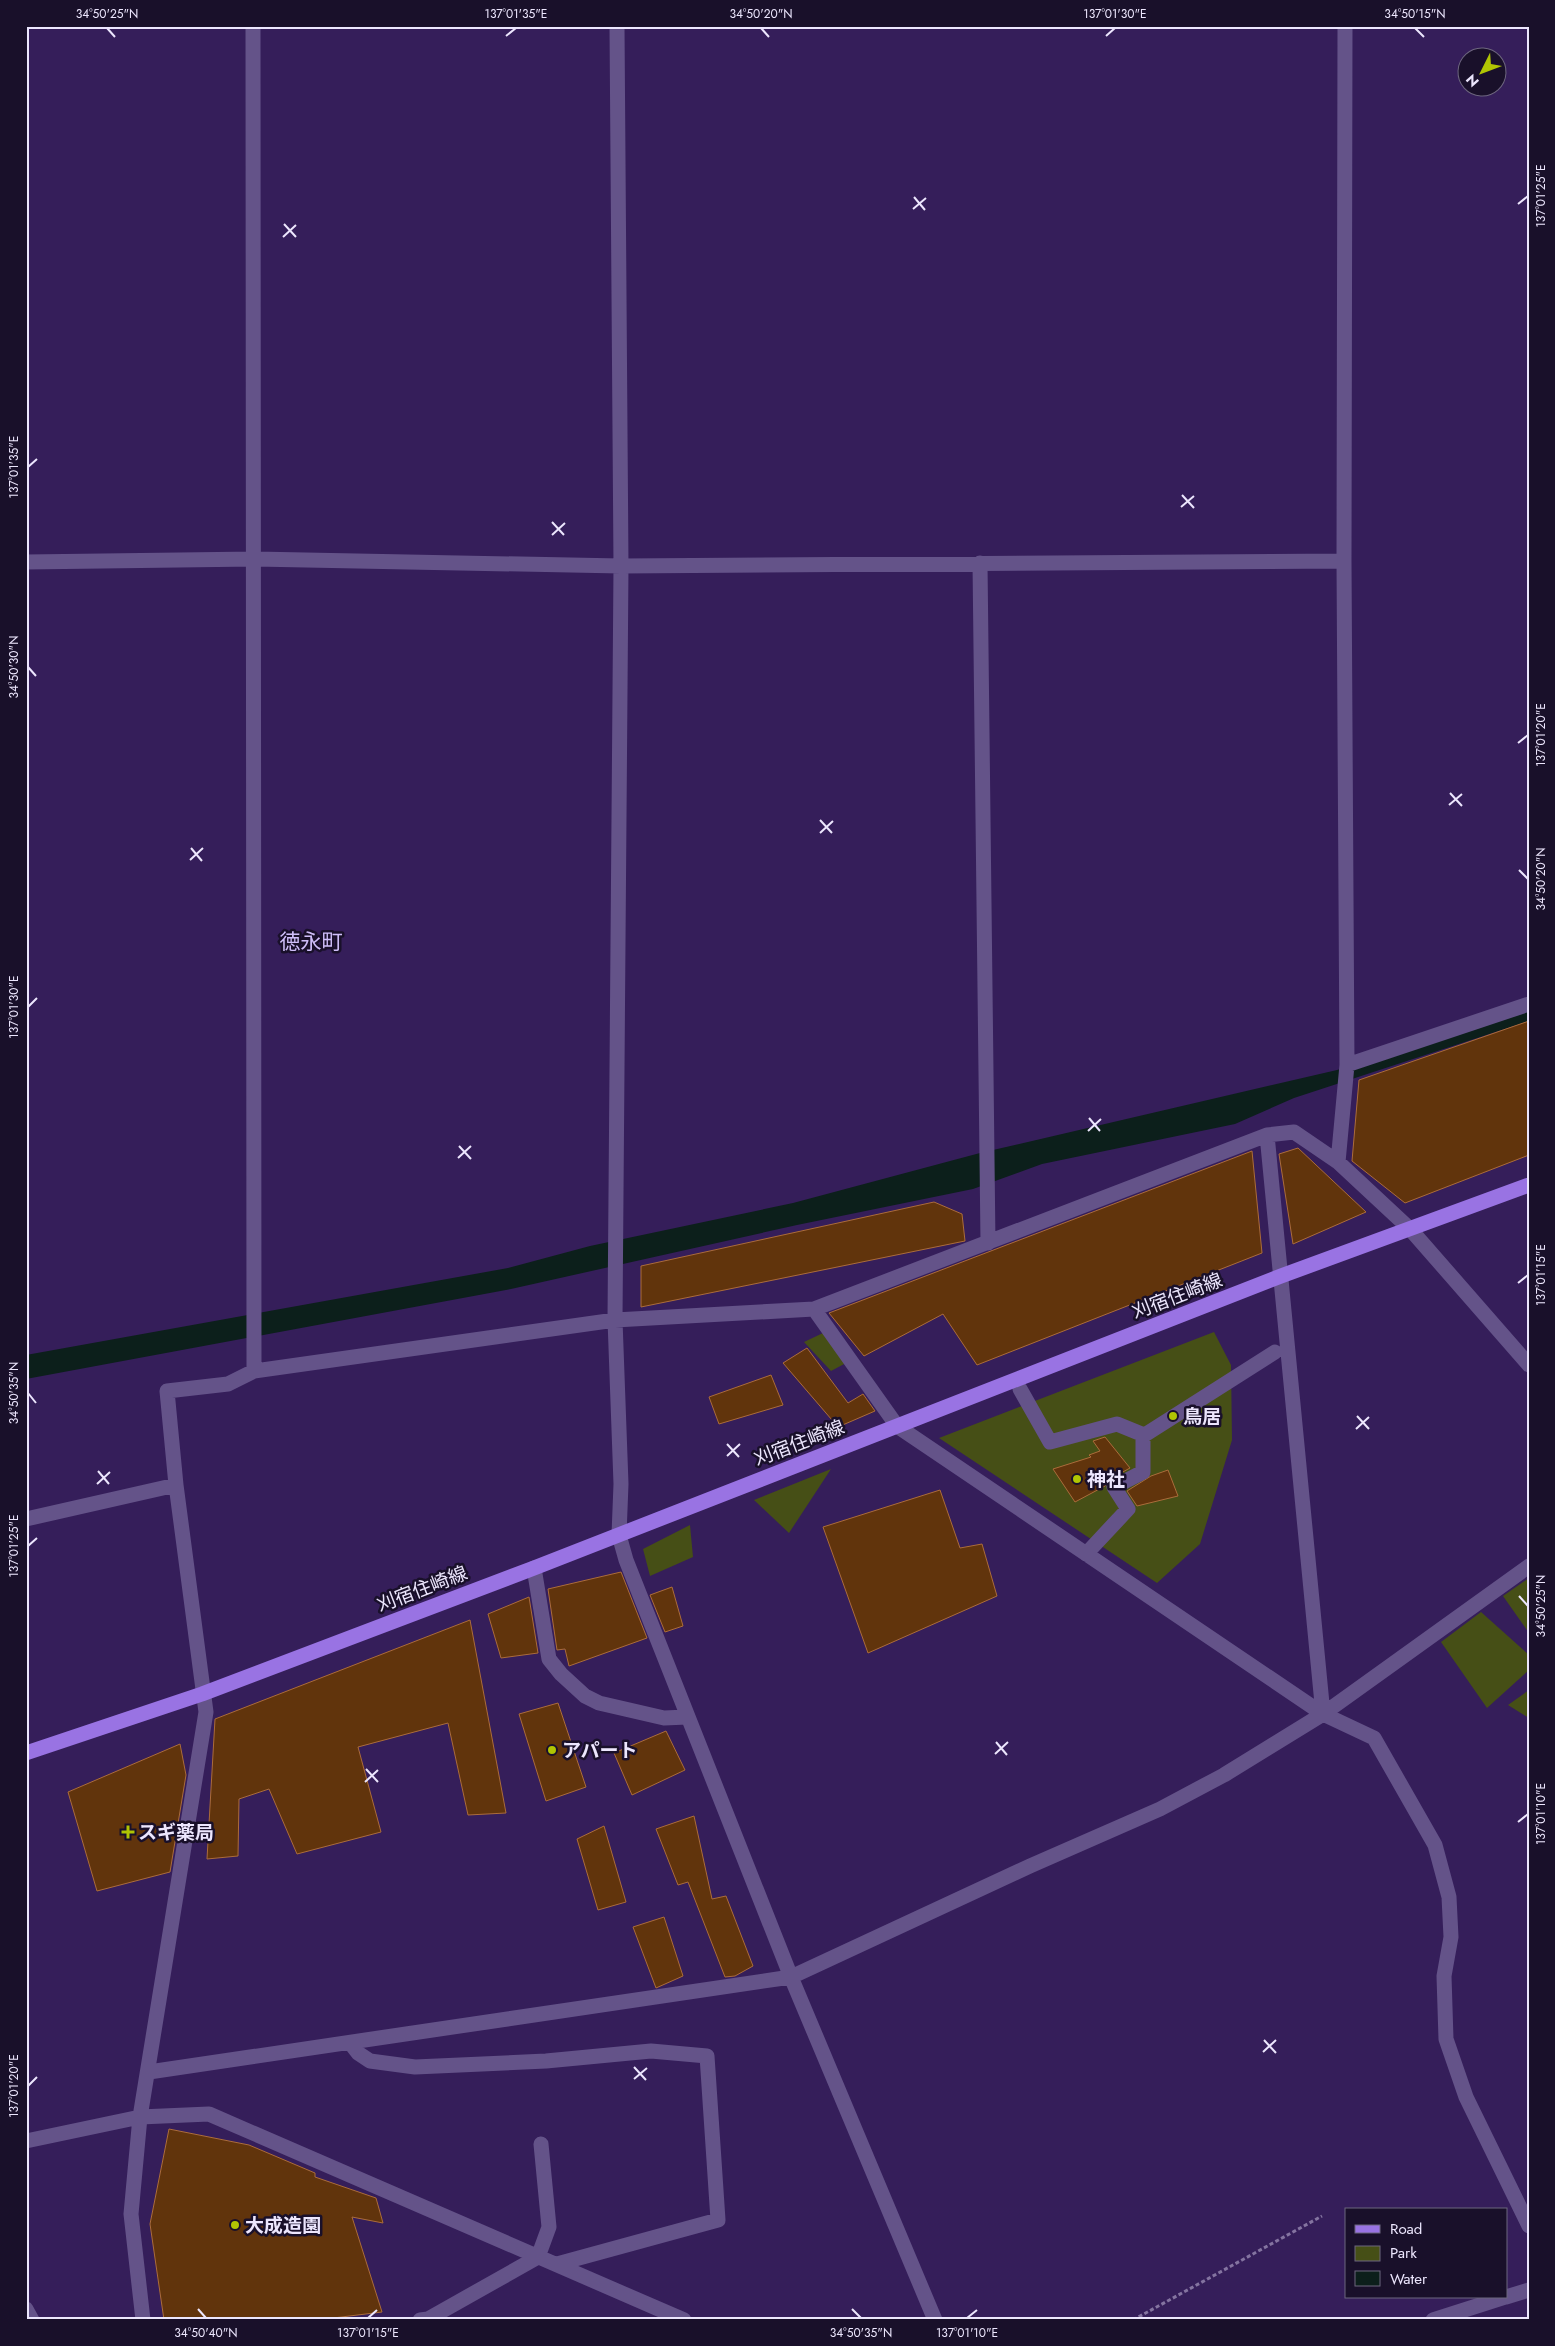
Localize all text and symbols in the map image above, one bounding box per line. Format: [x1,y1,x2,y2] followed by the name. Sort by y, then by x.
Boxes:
[76,5,138,23] text: 34°50'25"N
[485,5,547,23] text: 137°01'35"E
[729,5,793,23] text: 34°50'20"N
[1083,5,1147,23] text: 137°01'30"E
[1384,5,1446,23] text: 34°50'15"N
[1458,48,1508,98] north arrow
[1461,70,1483,92] text: N
[1532,164,1550,228] text: 137°01'25"E
[5,436,23,498] text: 137°01'35"E
[5,636,23,698] text: 34°50'30"N
[1532,703,1550,767] text: 137°01'20"E
[1532,847,1550,911] text: 34°50'20"N
[280,927,343,957] district label: 徳永町
[5,975,23,1039] text: 137°01'30"E
[1532,1244,1550,1306] text: 137°01'15"E
[1128,1266,1226,1326] street label: 刈宿住崎線
[5,1362,23,1424] text: 34°50'35"N
[1183,1403,1221,1430] place label: 鳥居
[1167,1410,1179,1422] marker: 鳥居
[750,1413,848,1473] street label: 刈宿住崎線
[1087,1466,1125,1493] place label: 神社
[1071,1473,1083,1485] marker: 神社
[5,1514,23,1578] text: 137°01'25"E
[373,1559,471,1619] street label: 刈宿住崎線
[1532,1575,1550,1637] text: 34°50'25"N
[562,1737,638,1764] place label: アパート
[546,1744,558,1756] marker: アパート
[1532,1783,1550,1845] text: 137°01'10"E
[138,1819,214,1846] place label: スギ薬局
[122,1826,134,1838] marker: スギ薬局
[5,2054,23,2118] text: 137°01'20"E
[1345,2208,1508,2298] legend
[245,2212,321,2239] place label: 大成造園
[1390,2218,1422,2240] text: Road
[229,2219,241,2231] marker: 大成造園
[1390,2242,1417,2264] text: Park
[1390,2268,1428,2290] text: Water
[174,2324,238,2342] text: 34°50'40"N
[337,2324,399,2342] text: 137°01'15"E
[830,2324,892,2342] text: 34°50'35"N
[936,2324,998,2342] text: 137°01'10"E

